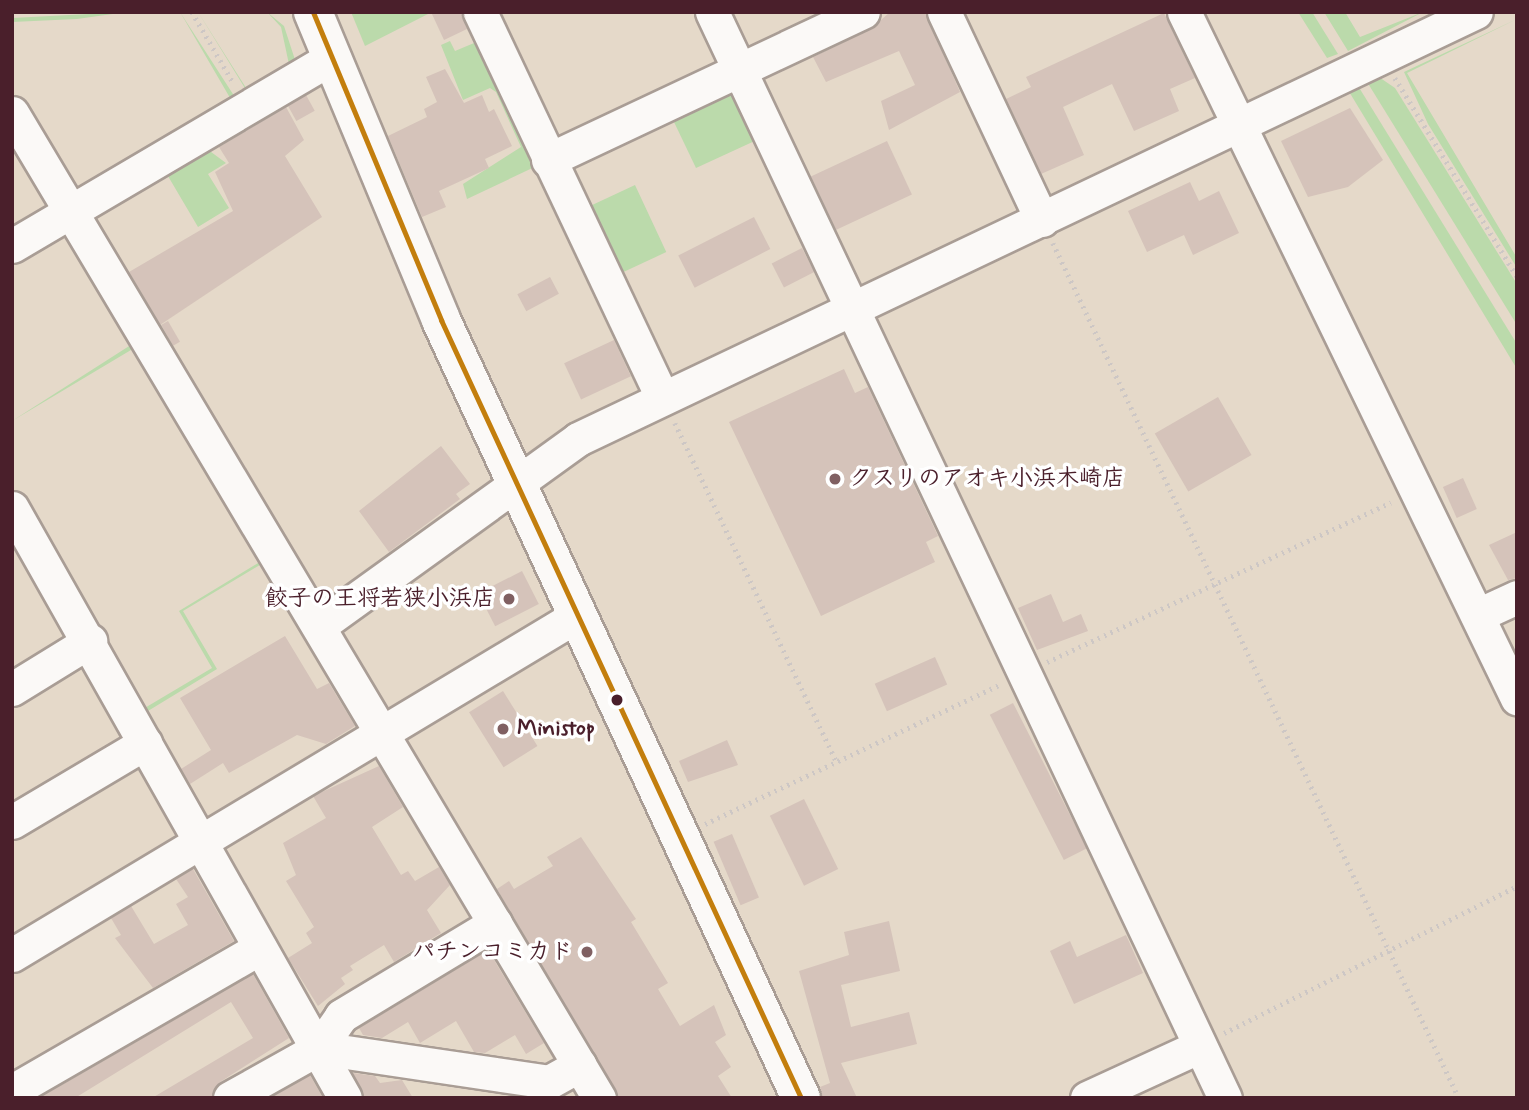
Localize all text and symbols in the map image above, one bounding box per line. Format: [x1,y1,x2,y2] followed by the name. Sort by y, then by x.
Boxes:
[849,465,1125,493] place label: クスリのアオキ小浜木崎店
[827,471,843,487] marker: クスリのアオキ小浜木崎店
[265,585,495,613] place label: 餃子の王将若狭小浜店
[501,591,517,607] marker: 餃子の王将若狭小浜店
[610,693,624,707] unlabelled marker
[517,715,595,743] place label: Ministop
[495,721,511,737] marker: Ministop
[412,938,573,966] place label: パチンコミカド
[579,944,595,960] marker: パチンコミカド

